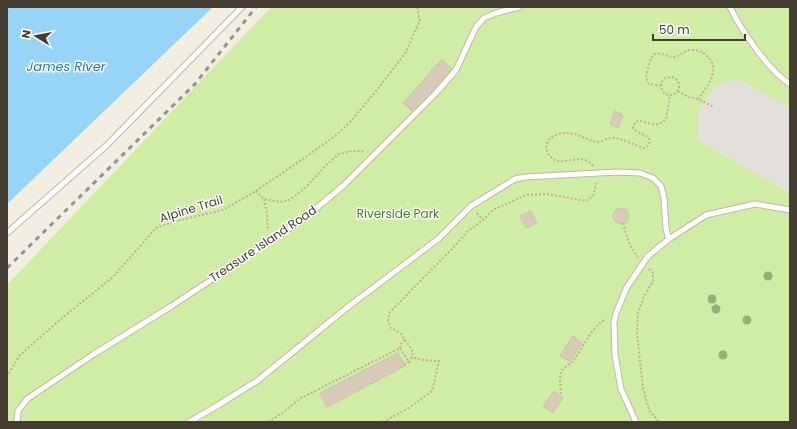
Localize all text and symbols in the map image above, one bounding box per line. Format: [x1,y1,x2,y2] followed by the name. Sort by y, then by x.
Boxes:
[16,16,56,56] north arrow
[653,16,745,42] scale bar
[659,21,690,38] text: 50 m
[18,29,35,40] text: N
[26,57,107,76] water label: James River
[157,191,225,226] street label: Alpine Trail
[206,201,320,286] street label: Treasure Island Road
[357,205,440,222] park label: Riverside Park

